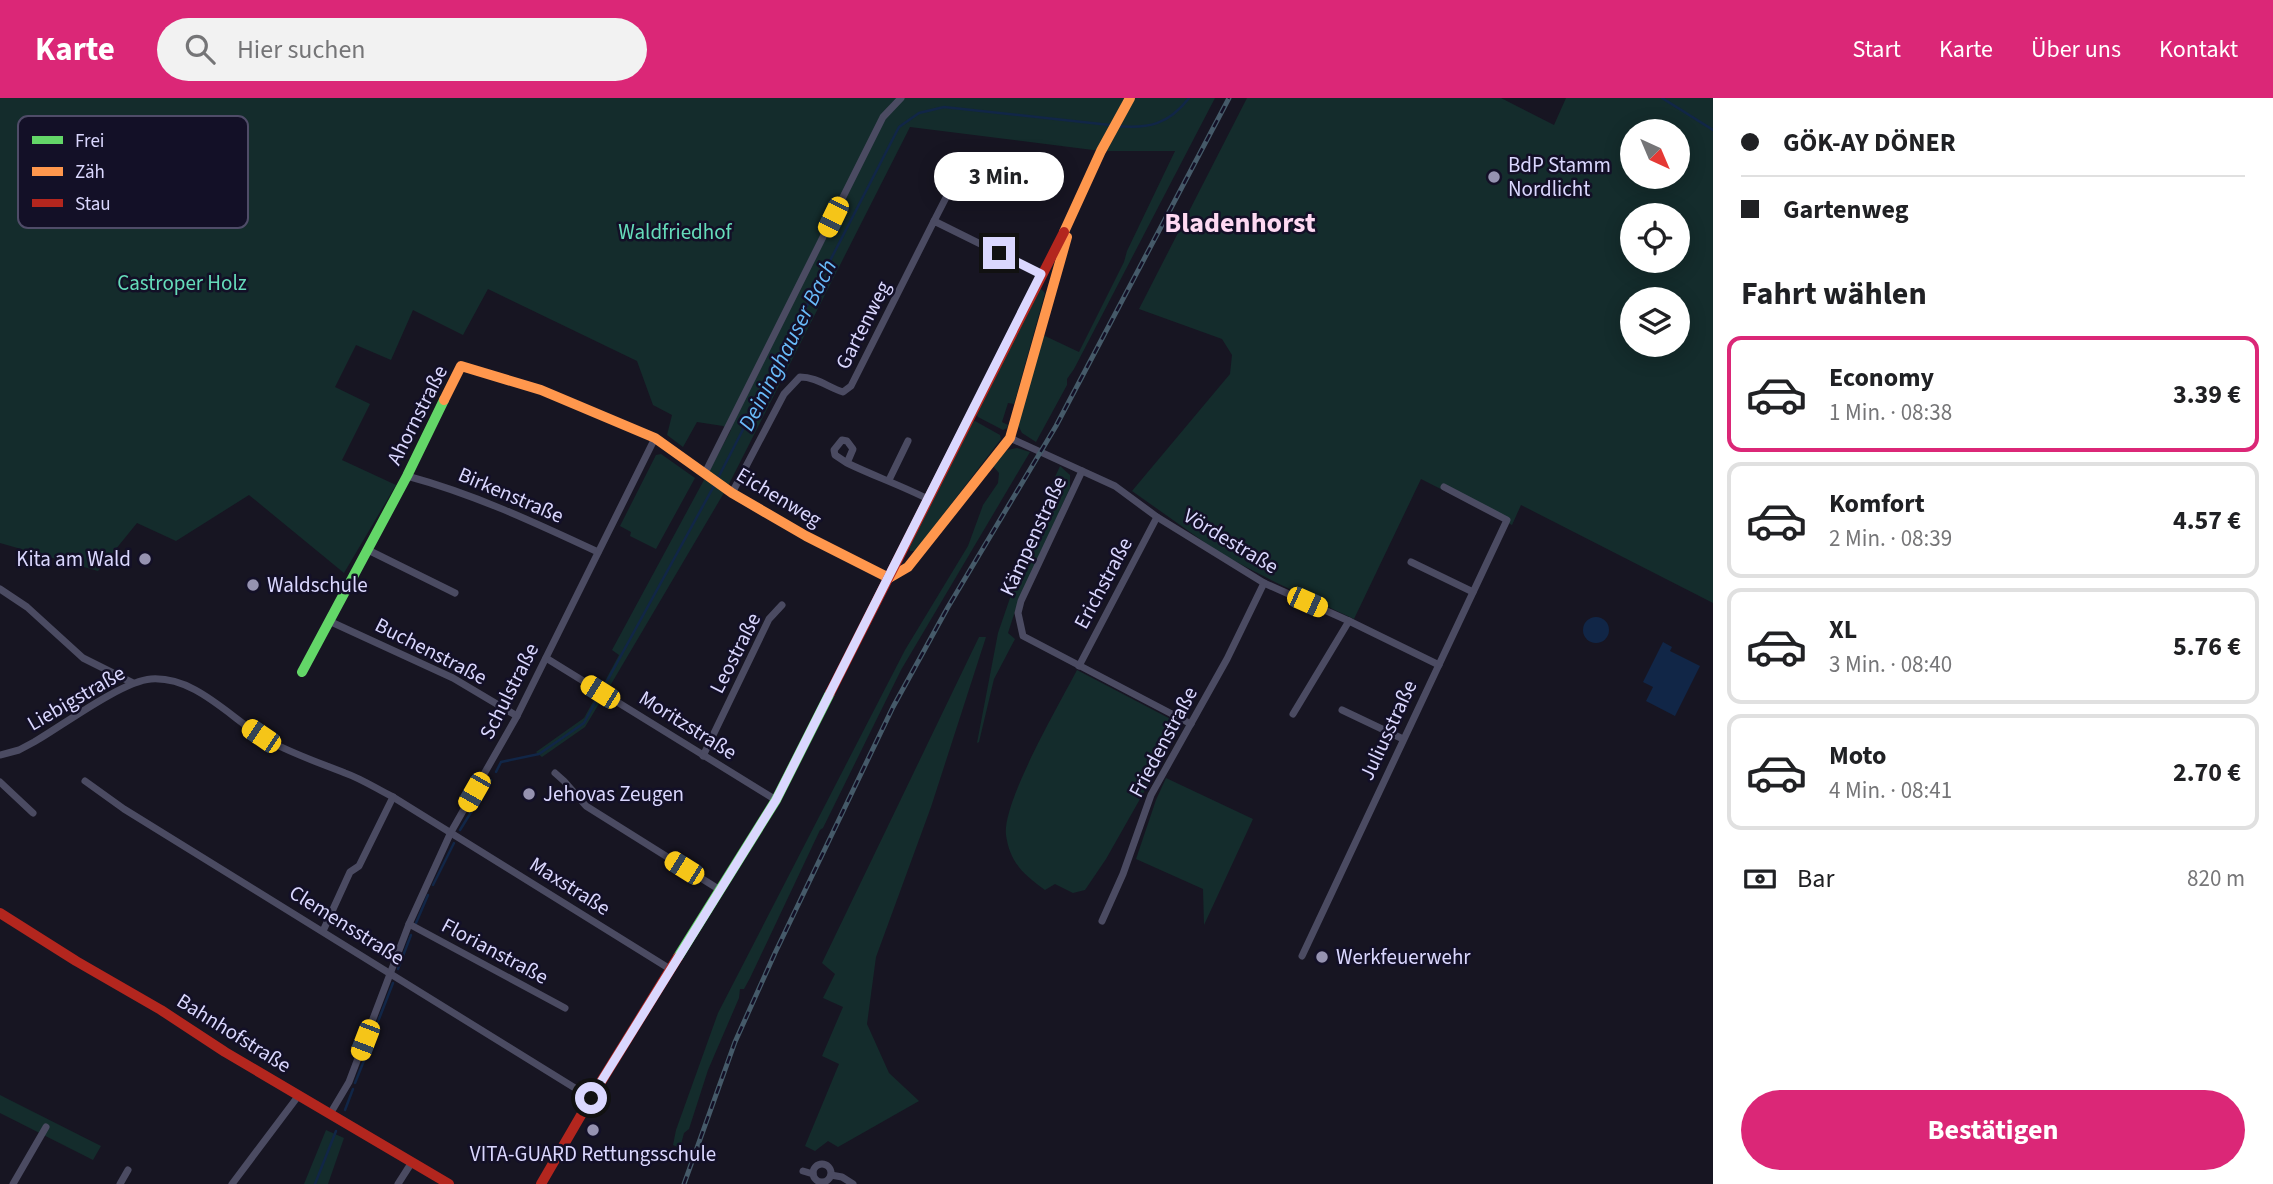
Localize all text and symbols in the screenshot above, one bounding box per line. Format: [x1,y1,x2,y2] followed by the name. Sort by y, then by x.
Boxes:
[157,18,647,81] search box
[35,26,115,73] text: Karte
[181,30,219,68] icon: search
[237,31,366,68] text: Hier suchen
[1853,32,1901,67] text: Start
[1939,32,1993,67] text: Karte
[2031,32,2121,67] text: Über uns
[2159,32,2238,67] text: Kontakt
[18,116,248,228] legend
[1620,119,1690,189] north arrow
[1620,119,1690,357] map controls
[1783,124,1956,161] text: GÖK-AY DÖNER
[75,128,105,155] text: Frei
[1508,150,1611,204] place label: BdP Stamm Nordlicht
[934,152,1064,200] callout: 3 Min.
[75,159,105,186] text: Zäh
[969,160,1029,193] text: 3 Min.
[1486,169,1502,185] marker: BdP Stamm Nordlicht
[75,191,111,218] text: Stau
[1783,191,1909,228] text: Gartenweg
[815,194,852,240] car
[1164,203,1316,243] district label: Bladenhorst
[1620,203,1690,273] button: locate
[618,217,733,247] park label: Waldfriedhof
[983,237,1015,269] route end
[730,254,845,437] water label: Deininghauser Bach
[117,268,247,298] park label: Castroper Holz
[1741,271,1927,317] text: Fahrt wählen
[828,275,898,374] street label: Gartenweg
[1620,287,1690,357] button: layers
[1829,359,1934,396] text: Economy
[379,360,455,470] street label: Ahornstraße
[1745,363,1808,426] icon: car
[2173,376,2241,413] text: 3.39 €
[1829,396,1952,429] text: 1 Min. · 08:38
[454,459,568,531] street label: Birkenstraße
[731,460,828,535] street label: Eichenweg
[992,471,1074,601] street label: Kämpenstraße
[1829,485,1925,522] text: Komfort
[1745,489,1808,552] icon: car
[1178,501,1284,581] street label: Vördestraße
[2173,502,2241,539] text: 4.57 €
[1829,522,1952,555] text: 2 Min. · 08:39
[1066,532,1140,634] street label: Erichstraße
[16,544,131,574] place label: Kita am Wald
[137,551,153,567] marker: Kita am Wald
[267,570,368,600] place label: Waldschule
[245,577,261,593] marker: Waldschule
[1284,584,1331,620] car
[702,607,768,699] street label: Leostraße
[370,610,492,692] street label: Buchenstraße
[1829,611,1857,648] text: XL
[1745,615,1808,678] icon: car
[2173,628,2241,665] text: 5.76 €
[472,638,546,744] street label: Schulstraße
[1829,648,1952,681] text: 3 Min. · 08:40
[22,658,130,738] street label: Liebigstraße
[577,672,624,712] car
[1352,675,1424,785] street label: Juliusstraße
[1121,681,1205,803] street label: Friedenstraße
[633,683,743,767] street label: Moritzstraße
[238,716,285,756] car
[1829,737,1886,774] text: Moto
[1745,741,1808,804] icon: car
[2173,754,2241,791] text: 2.70 €
[455,769,494,815] car
[1829,774,1952,807] text: 4 Min. · 08:41
[543,779,684,809] place label: Jehovas Zeugen
[521,786,537,802] marker: Jehovas Zeugen
[661,848,708,888] car
[524,849,616,923] street label: Maxstraße
[1741,860,1779,898] icon: cash
[1797,860,1834,897] text: Bar
[2187,862,2245,895] text: 820 m
[283,878,411,972] street label: Clemensstraße
[436,910,554,992] street label: Florianstraße
[1336,942,1471,972] place label: Werkfeuerwehr
[1314,949,1330,965] marker: Werkfeuerwehr
[171,986,297,1080] street label: Bahnhofstraße
[348,1017,383,1063] car
[575,1082,607,1114] route start
[1741,1090,2245,1170] button: Bestätigen
[585,1122,601,1138] marker: VITA-GUARD Rettungsschule
[470,1139,716,1169] place label: VITA-GUARD Rettungsschule

